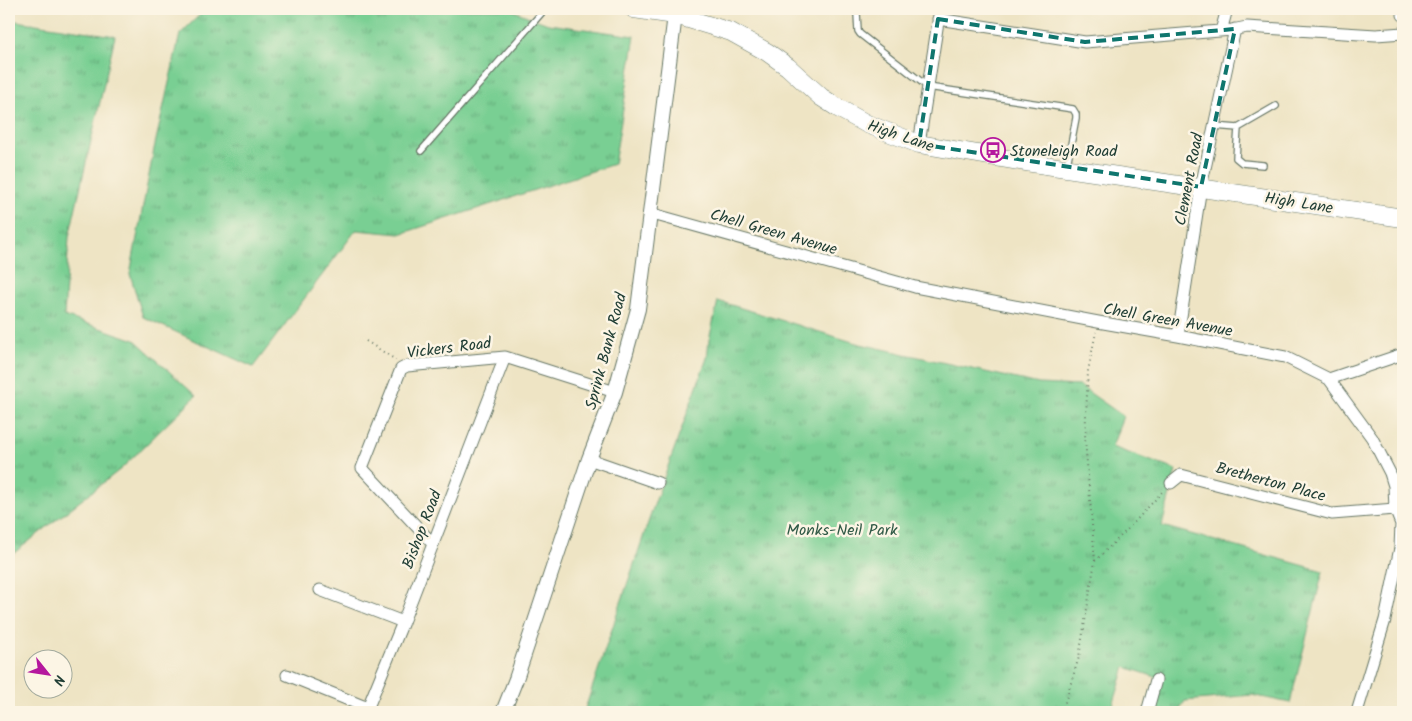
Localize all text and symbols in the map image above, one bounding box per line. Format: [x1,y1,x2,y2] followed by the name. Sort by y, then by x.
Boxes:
[864,113,937,159] street label: High Lane
[1168,130,1211,228] street label: Clement Road
[980,137,1006,163] bus stop icon: Stoneleigh Road
[1010,139,1118,164] place label: Stoneleigh Road
[1263,186,1335,221] street label: High Lane
[707,202,840,263] street label: Chell Green Avenue
[579,289,634,413] street label: Sprink Bank Road
[1101,297,1234,344] street label: Chell Green Avenue
[406,331,494,366] street label: Vickers Road
[1213,456,1328,509] street label: Bretherton Place
[396,485,449,573] street label: Bishop Road
[786,518,898,543] park label: Monks-Neil Park
[22,648,72,698] north arrow
[47,671,70,689] text: N

